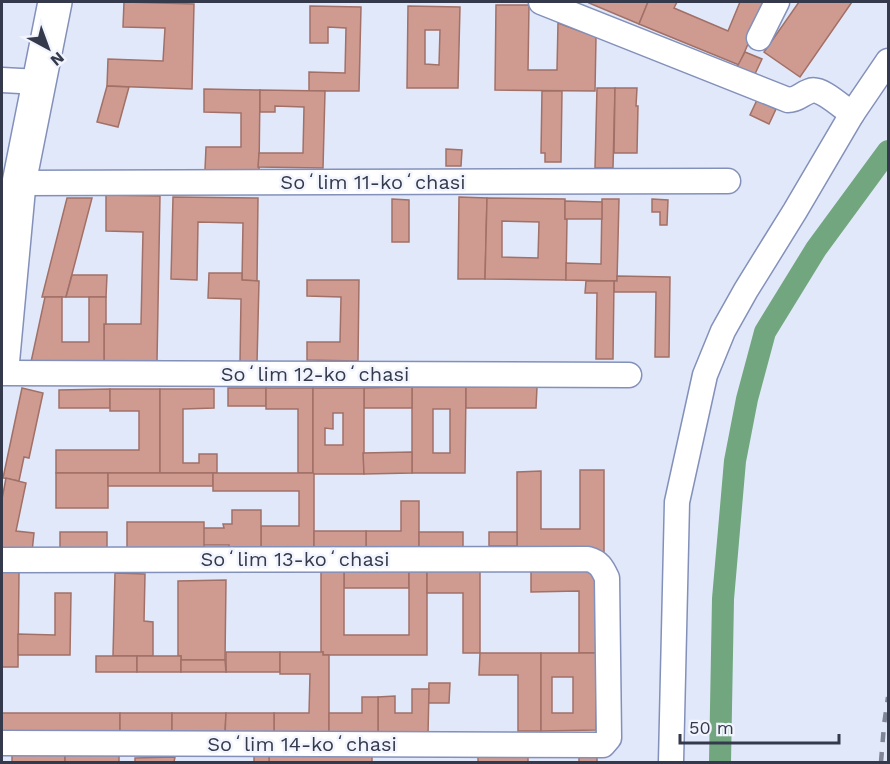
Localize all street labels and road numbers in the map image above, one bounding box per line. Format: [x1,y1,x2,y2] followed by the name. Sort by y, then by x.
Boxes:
[280,170,466,194] street label: Soʻlim 11-koʻchasi
[221,362,409,386] street label: Soʻlim 12-koʻchasi
[200,547,390,571] street label: Soʻlim 13-koʻchasi
[207,732,397,756] street label: Soʻlim 14-koʻchasi

